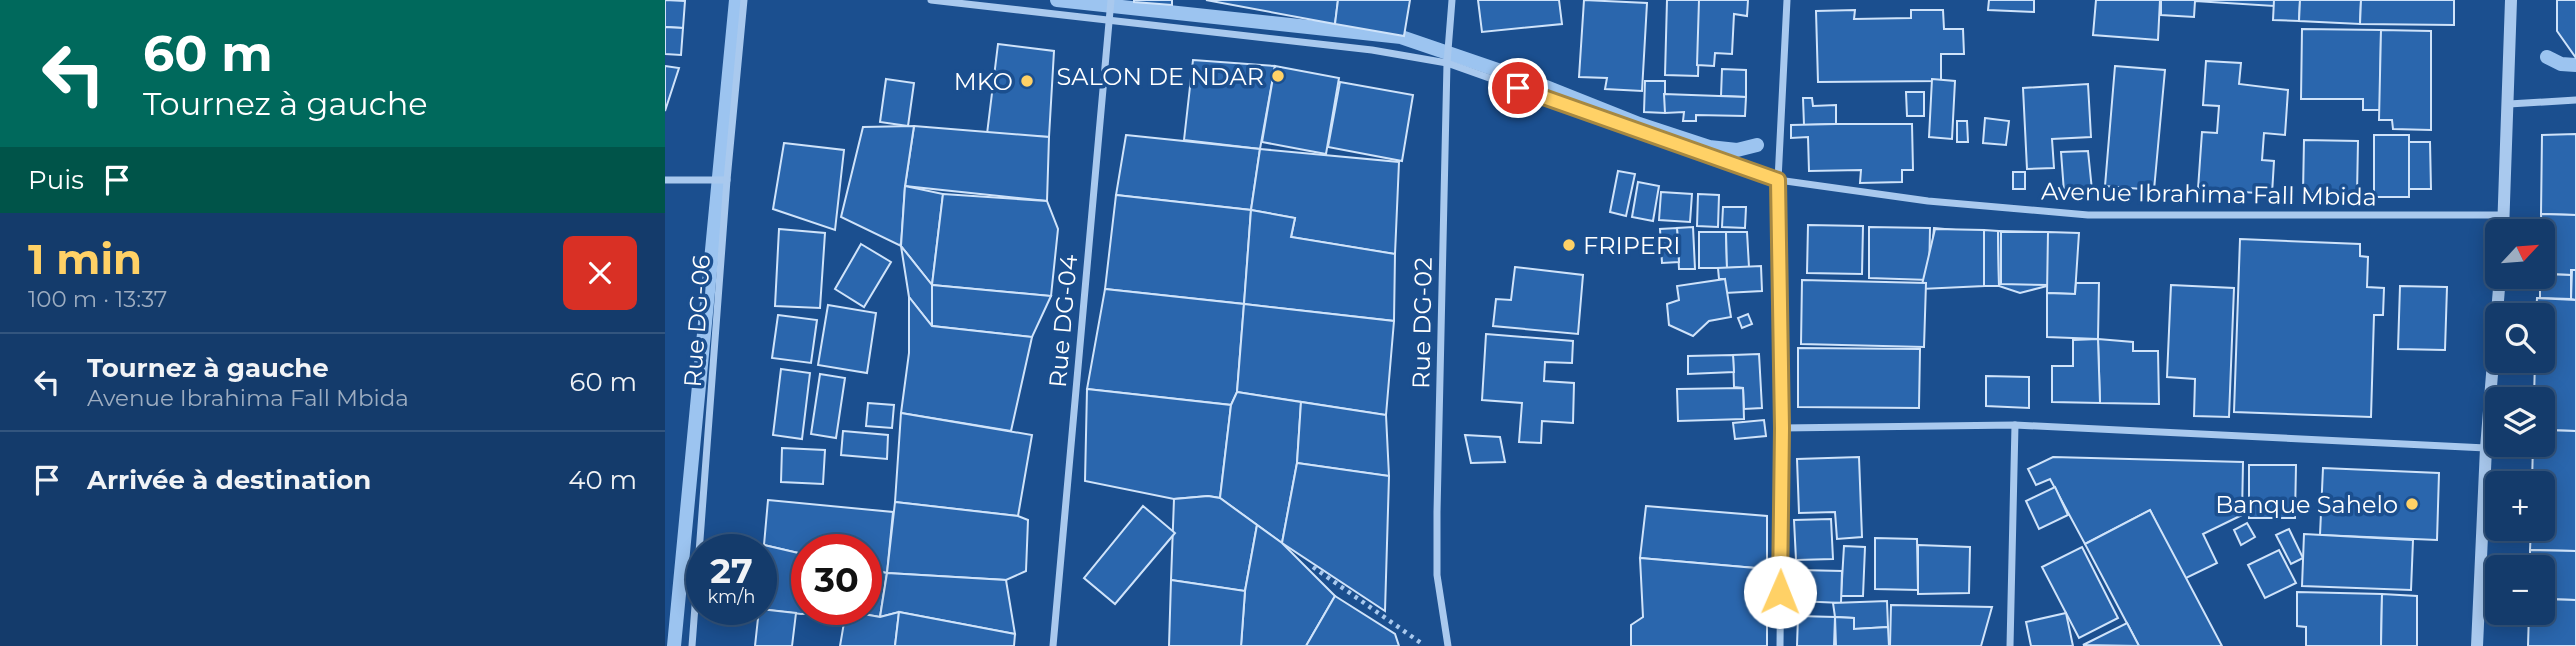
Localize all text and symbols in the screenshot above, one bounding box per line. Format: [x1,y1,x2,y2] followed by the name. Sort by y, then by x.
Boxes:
[143,24,273,83] text: 60 m
[28,28,119,119] icon: left
[1488,58,1548,118] pin
[1056,62,1264,91] place label: SALON DE NDAR
[954,67,1013,96] place label: MKO
[1270,68,1286,84] marker: SALON DE NDAR
[1499,69,1537,107] icon: arrive
[1019,73,1035,89] marker: MKO
[143,84,428,123] text: Tournez à gauche
[98,161,136,199] icon: arrive
[28,164,84,196] text: Puis
[2041,177,2377,211] street label: Avenue Ibrahima Fall Mbida
[2485,219,2555,289] north arrow
[2485,219,2555,625] map controls
[1583,231,1680,260] place label: FRIPERI
[28,233,142,285] text: 1 min
[563,236,637,310] button: close
[1561,237,1577,253] marker: FRIPERI
[1043,253,1083,389] street label: Rue DG-04
[678,254,716,388] street label: Rue DG-06
[1406,257,1438,389] street label: Rue DG-02
[28,285,167,313] text: 100 m · 13:37
[2485,303,2555,373] button: search
[87,352,329,384] text: Tournez à gauche
[28,363,66,401] icon: left
[570,366,637,398] text: 60 m
[87,384,409,412] text: Avenue Ibrahima Fall Mbida
[2485,387,2555,457] button: layers
[28,461,66,499] icon: arrive
[87,464,371,496] text: Arrivée à destination
[568,464,637,496] text: 40 m
[2485,471,2555,541] button: +
[2215,490,2398,519] place label: Banque Sahelo
[2404,496,2420,512] marker: Banque Sahelo
[791,534,882,625] speed limit sign: 30
[710,549,753,592] text: 27
[1743,555,1817,629] position arrow
[2485,555,2555,625] button: −
[707,586,756,608] text: km/h

